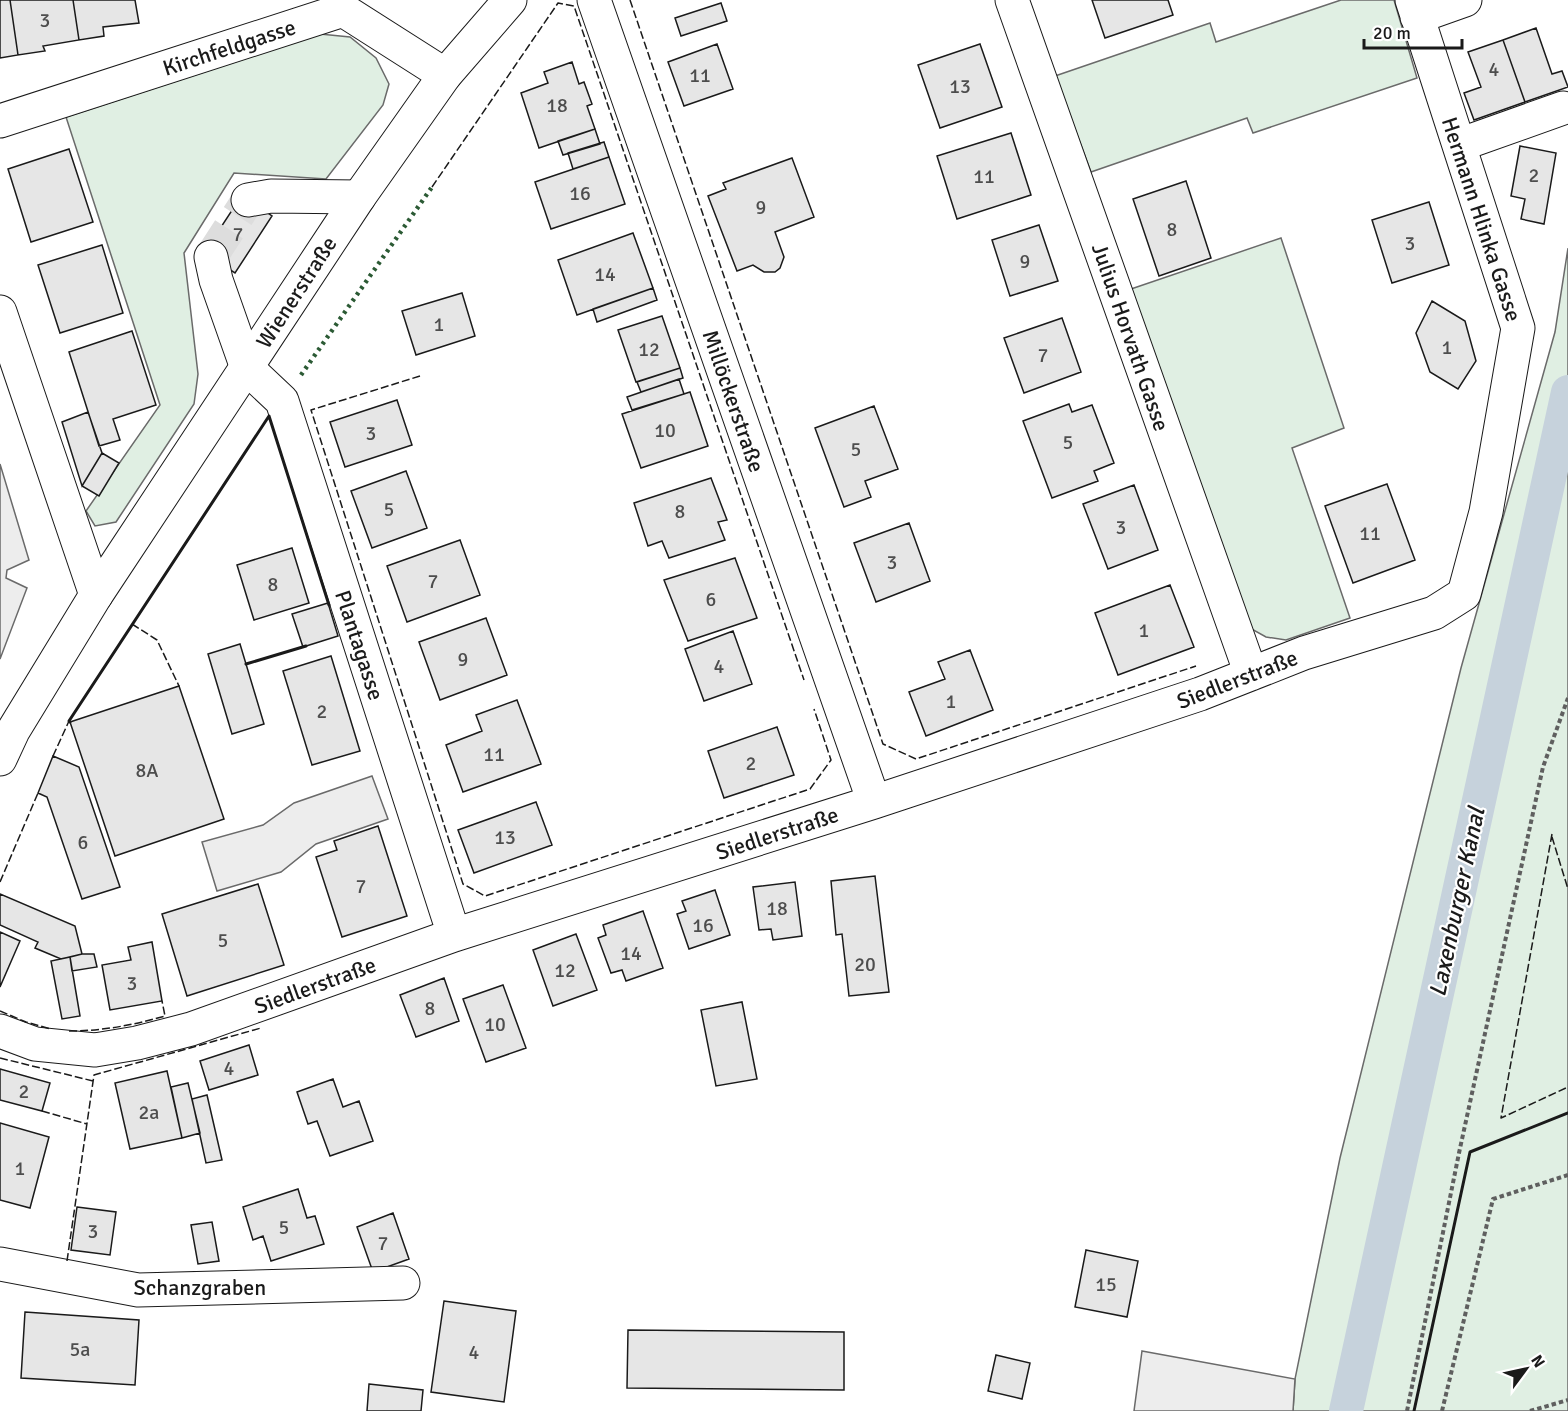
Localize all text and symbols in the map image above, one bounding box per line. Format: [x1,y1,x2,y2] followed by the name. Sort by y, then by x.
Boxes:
[40,8,50,33] house number: 3
[1364,12,1462,50] scale bar
[159,13,299,82] street label: Kirchfeldgasse
[1373,22,1411,44] text: 20 m
[1489,57,1500,82] house number: 4
[689,63,711,88] house number: 11
[949,74,971,99] house number: 13
[546,93,568,118] house number: 18
[1436,114,1527,325] street label: Hermann Hlinka Gasse
[1529,163,1539,188] house number: 2
[973,164,995,189] house number: 11
[569,181,591,206] house number: 16
[756,195,766,220] house number: 9
[1167,217,1177,242] house number: 8
[233,222,243,247] house number: 7
[250,231,343,353] street label: Wienerstraße
[1405,231,1415,256] house number: 3
[1086,240,1175,435] street label: Julius Horvath Gasse
[1020,249,1030,274] house number: 9
[594,262,616,287] house number: 14
[434,312,444,337] house number: 1
[697,326,771,476] street label: Millöckerstraße
[1442,335,1452,360] house number: 1
[638,337,660,362] house number: 12
[1038,343,1048,368] house number: 7
[654,418,676,443] house number: 10
[366,421,376,446] house number: 3
[1063,430,1073,455] house number: 5
[851,437,861,462] house number: 5
[384,497,394,522] house number: 5
[675,499,685,524] house number: 8
[1116,515,1126,540] house number: 3
[1359,521,1381,546] house number: 11
[887,550,897,575] house number: 3
[428,569,438,594] house number: 7
[268,572,278,597] house number: 8
[329,587,390,704] street label: Plantagasse
[706,587,716,612] house number: 6
[1139,618,1149,643] house number: 1
[1173,644,1301,715] street label: Siedlerstraße
[458,647,468,672] house number: 9
[714,654,725,679] house number: 4
[946,689,956,714] house number: 1
[317,699,327,724] house number: 2
[483,742,505,767] house number: 11
[746,751,756,776] house number: 2
[135,758,159,783] house number: 8A
[712,801,842,866] street label: Siedlerstraße
[1422,803,1492,999] water label: Laxenburger Kanal
[494,825,516,850] house number: 13
[78,830,88,855] house number: 6
[356,874,366,899] house number: 7
[766,896,788,921] house number: 18
[692,913,714,938] house number: 16
[218,928,228,953] house number: 5
[620,941,642,966] house number: 14
[251,951,380,1020] street label: Siedlerstraße
[854,952,876,977] house number: 20
[554,958,576,983] house number: 12
[127,971,137,996] house number: 3
[425,996,435,1021] house number: 8
[484,1012,506,1037] house number: 10
[224,1056,235,1081] house number: 4
[19,1079,29,1104] house number: 2
[139,1100,159,1125] house number: 2a
[15,1156,25,1181] house number: 1
[279,1215,289,1240] house number: 5
[88,1219,98,1244] house number: 3
[378,1231,388,1256] house number: 7
[1095,1272,1117,1297] house number: 15
[134,1274,266,1301] street label: Schanzgraben
[70,1337,90,1362] house number: 5a
[1496,1339,1556,1399] north arrow
[469,1340,480,1365] house number: 4
[1526,1351,1549,1371] text: N

